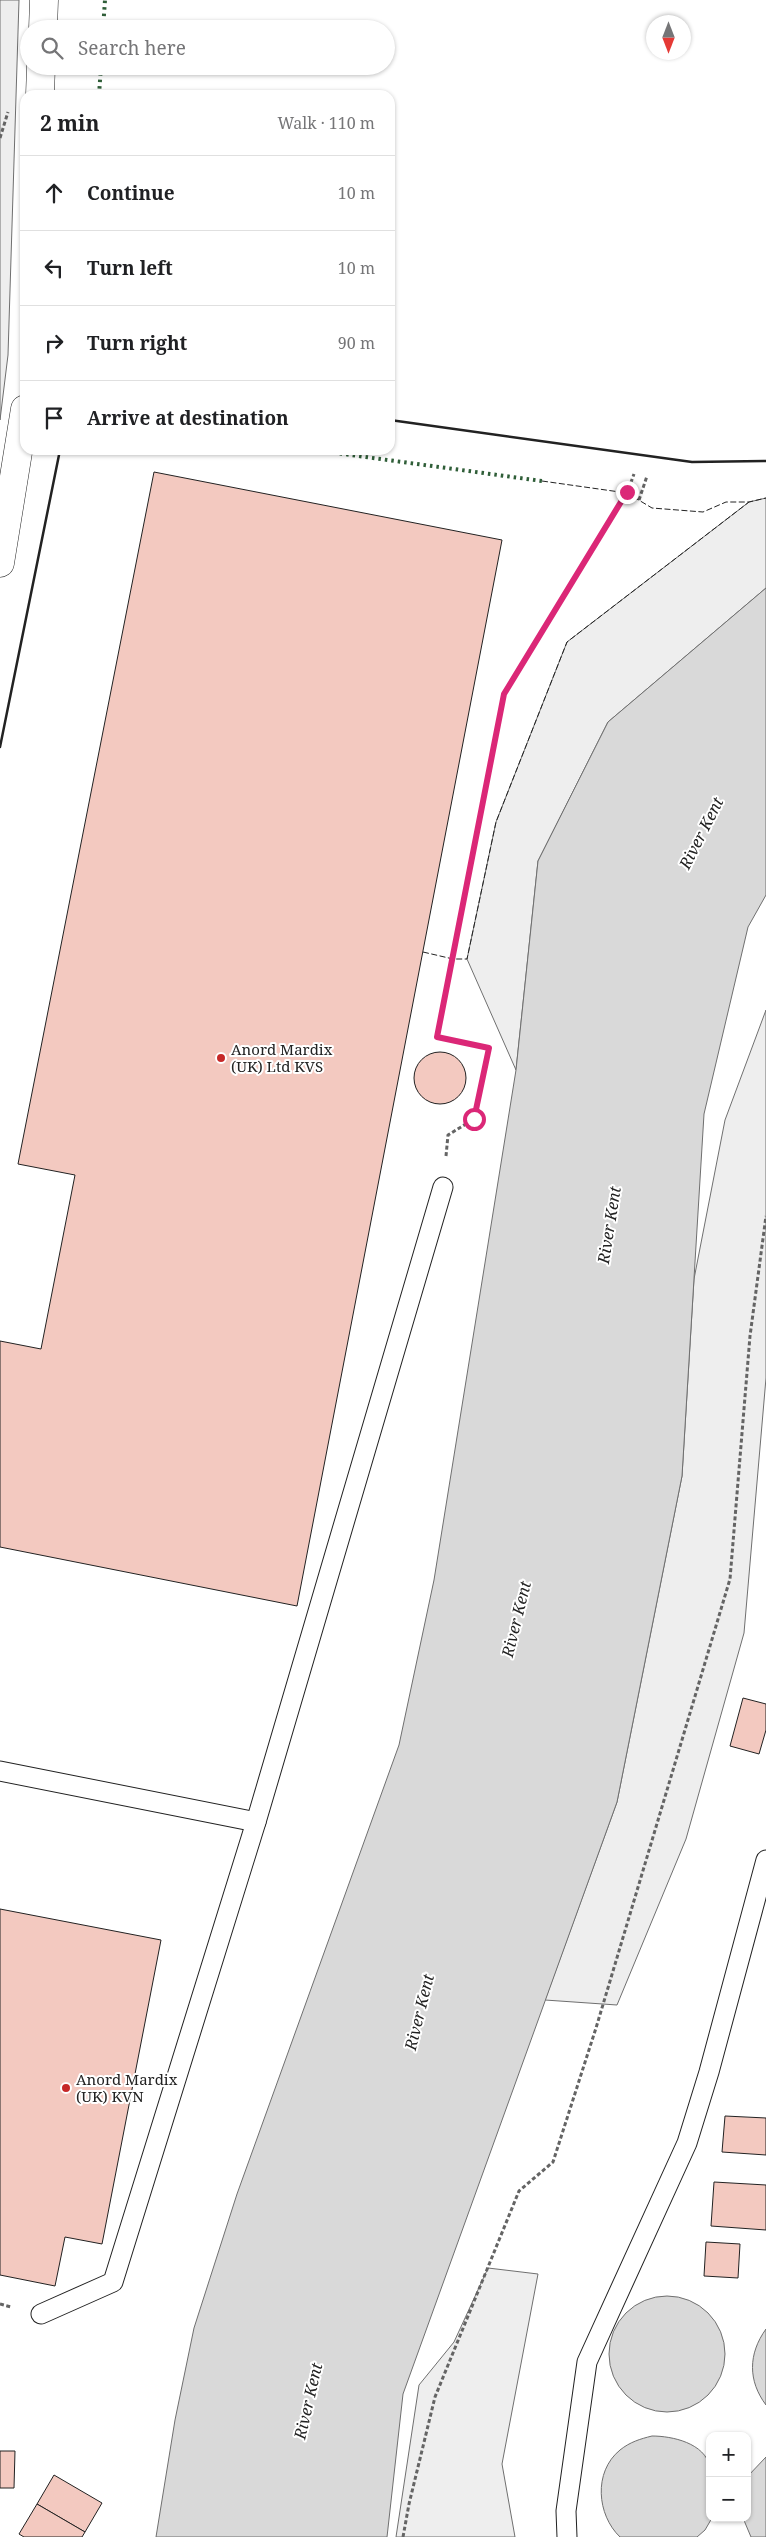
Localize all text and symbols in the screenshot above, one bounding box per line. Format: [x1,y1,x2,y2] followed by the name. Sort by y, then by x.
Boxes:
[646,15,691,60] north arrow
[20,20,395,75] search box
[38,34,66,62] icon: search
[78,35,186,61] text: Search here
[40,109,99,137] text: 2 min
[278,112,375,134] text: Walk · 110 m
[40,179,68,207] icon: ahead
[87,180,175,206] text: Continue
[338,182,375,204] text: 10 m
[40,254,68,282] icon: left
[87,255,173,281] text: Turn left
[338,257,375,279] text: 10 m
[40,329,68,357] icon: right
[87,330,187,356] text: Turn right
[338,332,375,354] text: 90 m
[40,404,68,432] icon: arrive
[87,405,289,431] text: Arrive at destination
[616,481,639,504] route end
[673,793,729,874] water label: River Kent
[231,1039,333,1076] place label: Anord Mardix (UK) Ltd KVS
[215,1052,227,1064] marker: Anord Mardix (UK) Ltd KVS
[463,1108,486,1131] route start
[592,1185,626,1266] water label: River Kent
[496,1578,536,1660] water label: River Kent
[399,1971,439,2053] water label: River Kent
[76,2069,178,2106] place label: Anord Mardix (UK) KVN
[60,2082,72,2094] marker: Anord Mardix (UK) KVN
[288,2360,328,2442] water label: River Kent
[706,2432,751,2522] map controls
[706,2432,751,2477] button: +
[706,2477,751,2522] button: −

